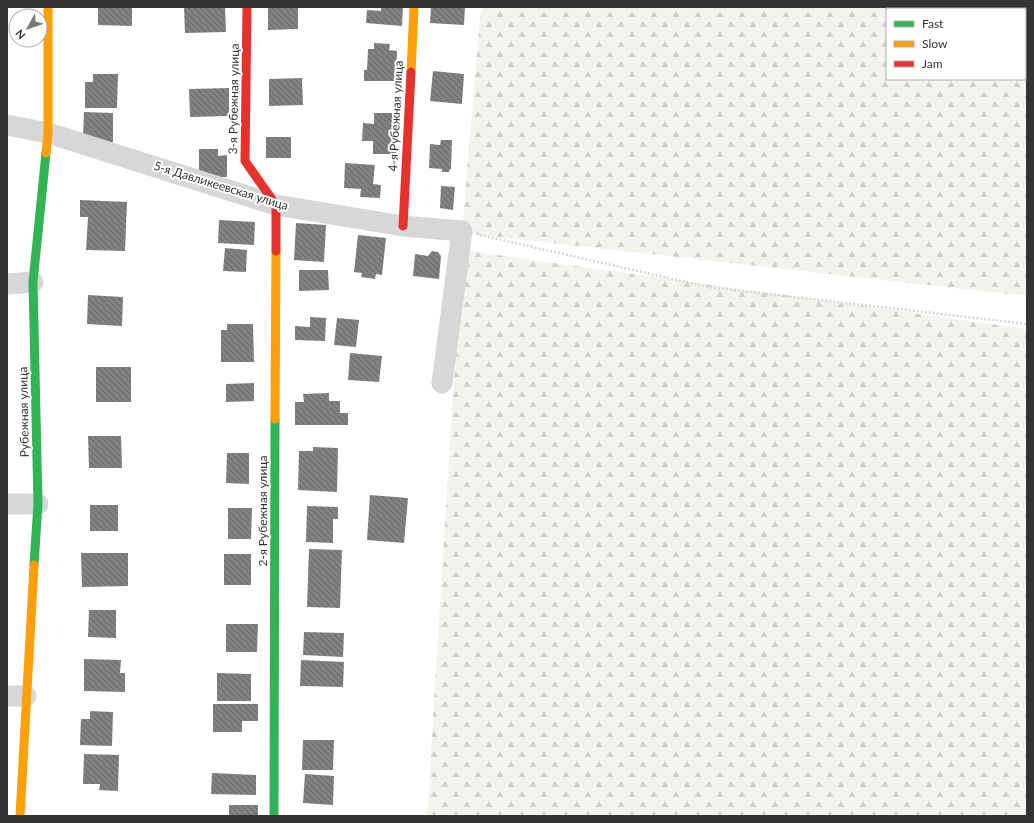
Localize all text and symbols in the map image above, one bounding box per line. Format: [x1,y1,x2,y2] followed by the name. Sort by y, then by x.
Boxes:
[8,8,48,48] north arrow
[886,8,1026,80] legend
[922,16,944,31] text: Fast
[12,27,28,42] text: N
[922,36,948,51] text: Slow
[225,43,242,155] street label: 3-я Рубежная улица
[922,56,943,71] text: Jam
[385,60,406,172] street label: 4-я Рубежная улица
[152,158,290,213] street label: 5-я Давликеевская улица
[15,367,32,457] street label: Рубежная улица
[255,455,270,567] street label: 2-я Рубежная улица

